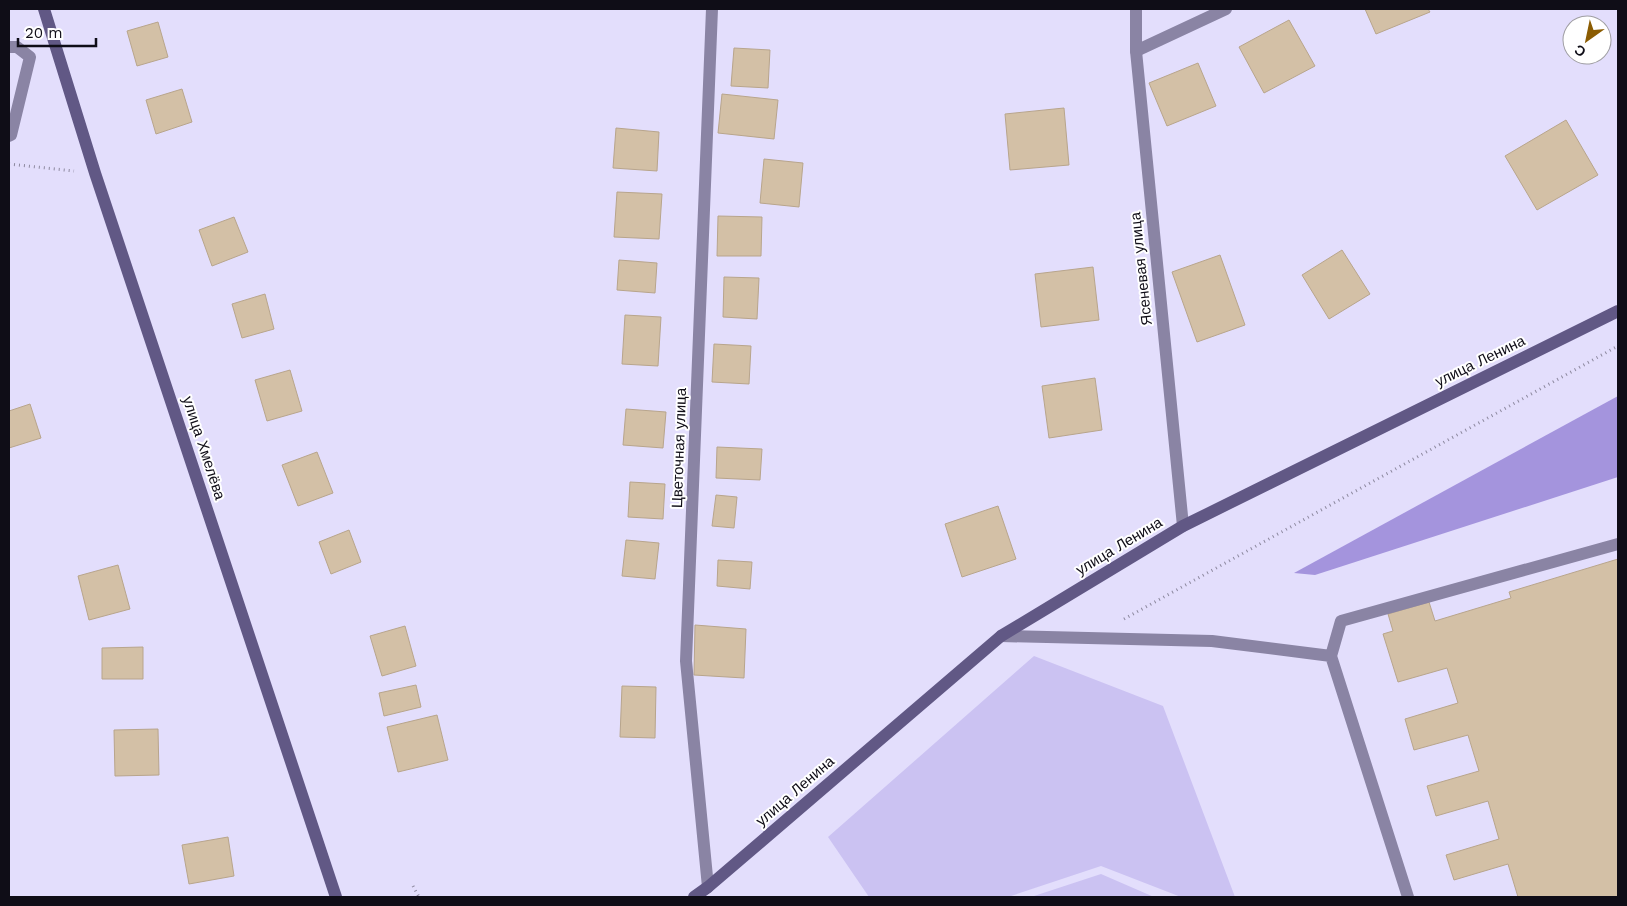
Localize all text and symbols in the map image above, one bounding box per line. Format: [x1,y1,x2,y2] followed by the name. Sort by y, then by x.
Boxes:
[18,15,95,47] scale bar
[1562,15,1612,65] north arrow
[25,24,63,42] text: 20 m
[1571,41,1589,60] text: С
[1126,211,1156,327] street label: Ясеневая улица
[1432,331,1528,391] street label: улица Ленина
[668,387,690,508] street label: Цветочная улица
[179,394,229,503] street label: улица Хмелёва
[1072,513,1166,579] street label: улица Ленина
[752,752,838,830] street label: улица Ленина

